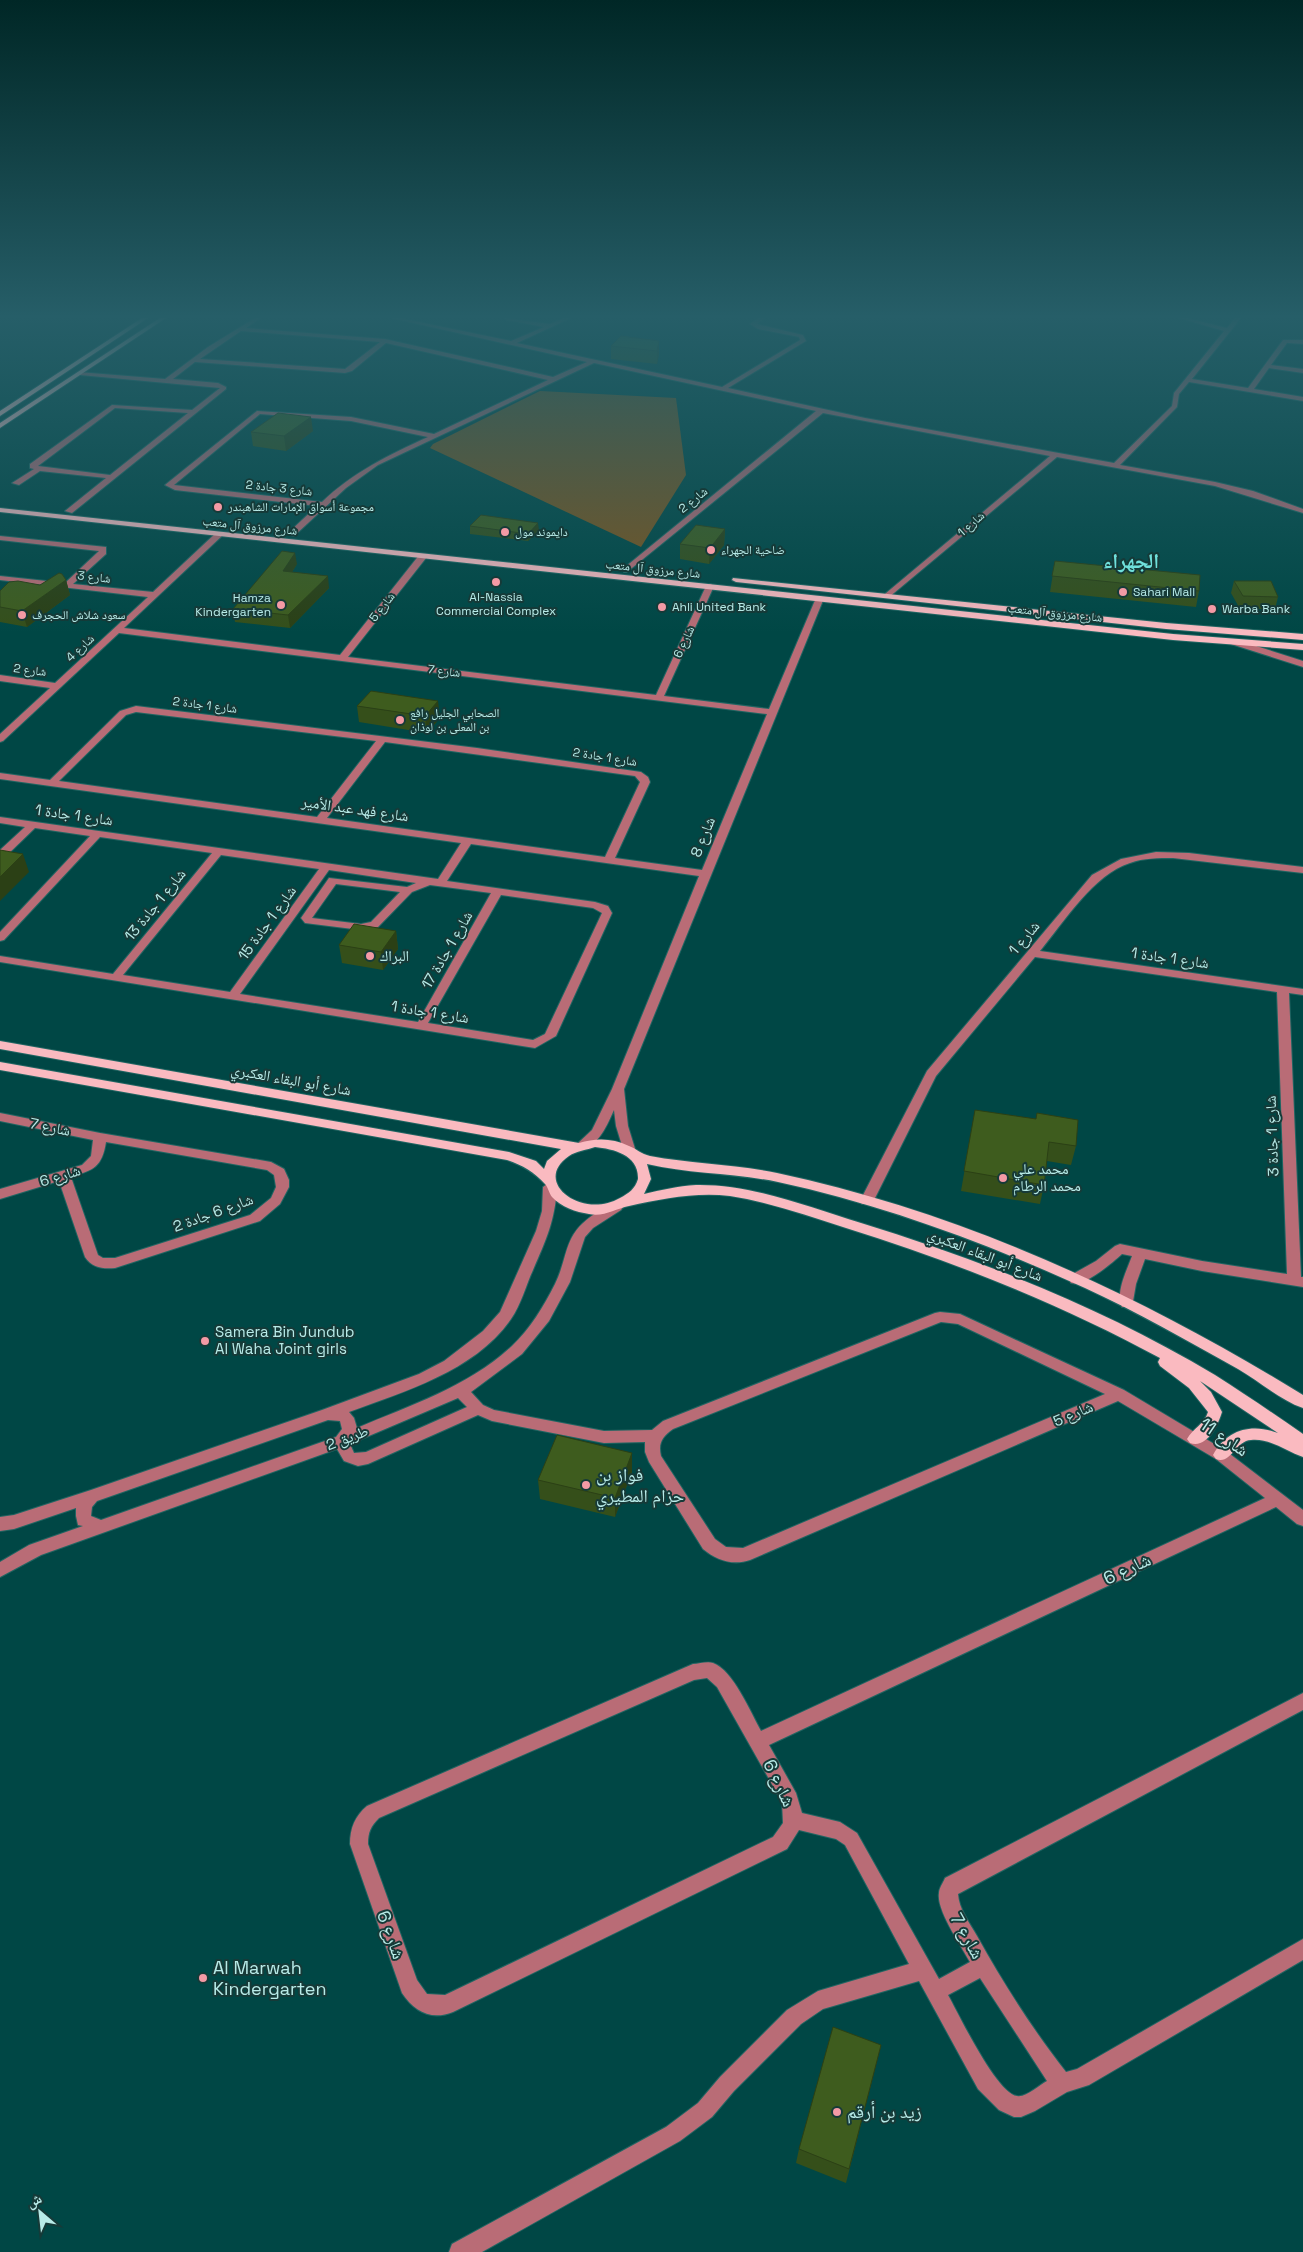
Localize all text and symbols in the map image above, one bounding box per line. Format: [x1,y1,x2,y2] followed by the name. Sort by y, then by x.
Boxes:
[245,477,313,499] street label: شارع 3 جادة 2
[675,483,711,517] street label: شارع 2
[227,499,374,515] place label: مجموعة أسواق الإمارات الشاهبندر
[212,501,224,513] marker: مجموعة أسواق الإمارات الشاهبندر
[954,508,988,540] street label: شارع 1
[202,513,298,539] street label: شارع مرزوق آل متعب
[515,524,568,540] place label: دايموند مول
[499,526,511,538] marker: دايموند مول
[721,542,785,558] place label: ضاحية الجهراء
[705,544,717,556] marker: ضاحية الجهراء
[1103,547,1159,574] district label: الجهراء
[605,556,701,582] street label: شارع مرزوق آل متعب
[77,567,111,587] street label: شارع 3
[490,576,502,588] marker: Al-Nassia Commercial Complex
[1133,584,1195,600] place label: Sahari Mall
[1117,586,1129,598] marker: Sahari Mall
[366,589,399,625] street label: شارع 5
[436,589,556,619] place label: Al-Nassia Commercial Complex
[195,590,271,620] place label: Hamza Kindergarten
[275,599,287,611] marker: Hamza Kindergarten
[672,599,767,615] place label: Ahli United Bank
[1007,600,1103,626] street label: شارع مرزوق آل متعب
[656,601,668,613] marker: Ahli United Bank
[1222,601,1291,617] place label: Warba Bank
[1206,603,1218,615] marker: Warba Bank
[32,607,126,623] place label: سعود شلاش الحجرف
[16,609,28,621] marker: سعود شلاش الحجرف
[670,623,698,660] street label: شارع 6
[62,631,98,665] street label: شارع 4
[13,660,48,680] street label: شارع 2
[427,661,461,681] street label: شارع 7
[172,693,238,717] street label: شارع 1 جادة 2
[410,705,500,735] place label: الصحابي الجليل رافع بن المعلى بن لوذان
[394,714,406,726] marker: الصحابي الجليل رافع بن المعلى بن لوذان
[572,744,638,770] street label: شارع 1 جادة 2
[299,791,410,826] street label: شارع فهد عبد الأمير
[34,800,114,830] street label: شارع 1 جادة 1
[686,814,720,860] street label: شارع 8
[120,865,190,945] street label: شارع 1 جادة 13
[233,882,301,964] street label: شارع 1 جادة 15
[417,907,477,993] street label: شارع 1 جادة 17
[1004,917,1044,959] street label: شارع 1
[1130,943,1210,973] street label: شارع 1 جادة 1
[380,946,409,965] place label: البراك
[364,950,376,962] marker: البراك
[390,996,470,1028] street label: شارع 1 جادة 1
[229,1060,353,1102] street label: شارع أبو البقاء العكبري
[1261,1095,1283,1177] street label: شارع 1 جادة 3
[28,1113,72,1141] street label: شارع 7
[1013,1159,1081,1196] place label: محمد علي محمد الرطام
[37,1160,83,1192] street label: شارع 6
[997,1172,1009,1184] marker: محمد علي محمد الرطام
[170,1189,256,1237] street label: شارع 6 جادة 2
[924,1224,1045,1288] street label: شارع أبو البقاء العكبري
[215,1322,355,1358] place label: Samera Bin Jundub Al Waha Joint girls
[199,1335,211,1347] marker: Samera Bin Jundub Al Waha Joint girls
[1050,1397,1096,1431] street label: شارع 5
[1195,1412,1253,1461] street label: شارع 11
[323,1421,371,1455] street label: طريق 2
[596,1463,684,1511] place label: فواز بن حزام المطيري
[580,1479,592,1491] marker: فواز بن حزام المطيري
[1099,1548,1154,1590] street label: شارع 6
[758,1755,801,1810] street label: شارع 6
[372,1907,411,1962] street label: شارع 6
[945,1909,989,1963] street label: شارع 7
[213,1956,326,2000] place label: Al Marwah Kindergarten
[197,1972,209,1984] marker: Al Marwah Kindergarten
[847,2100,922,2124] place label: زيد بن أرقم
[831,2106,843,2118] marker: زيد بن أرقم
[15,2187,65,2237] north arrow
[23,2189,45,2212] text: ش

